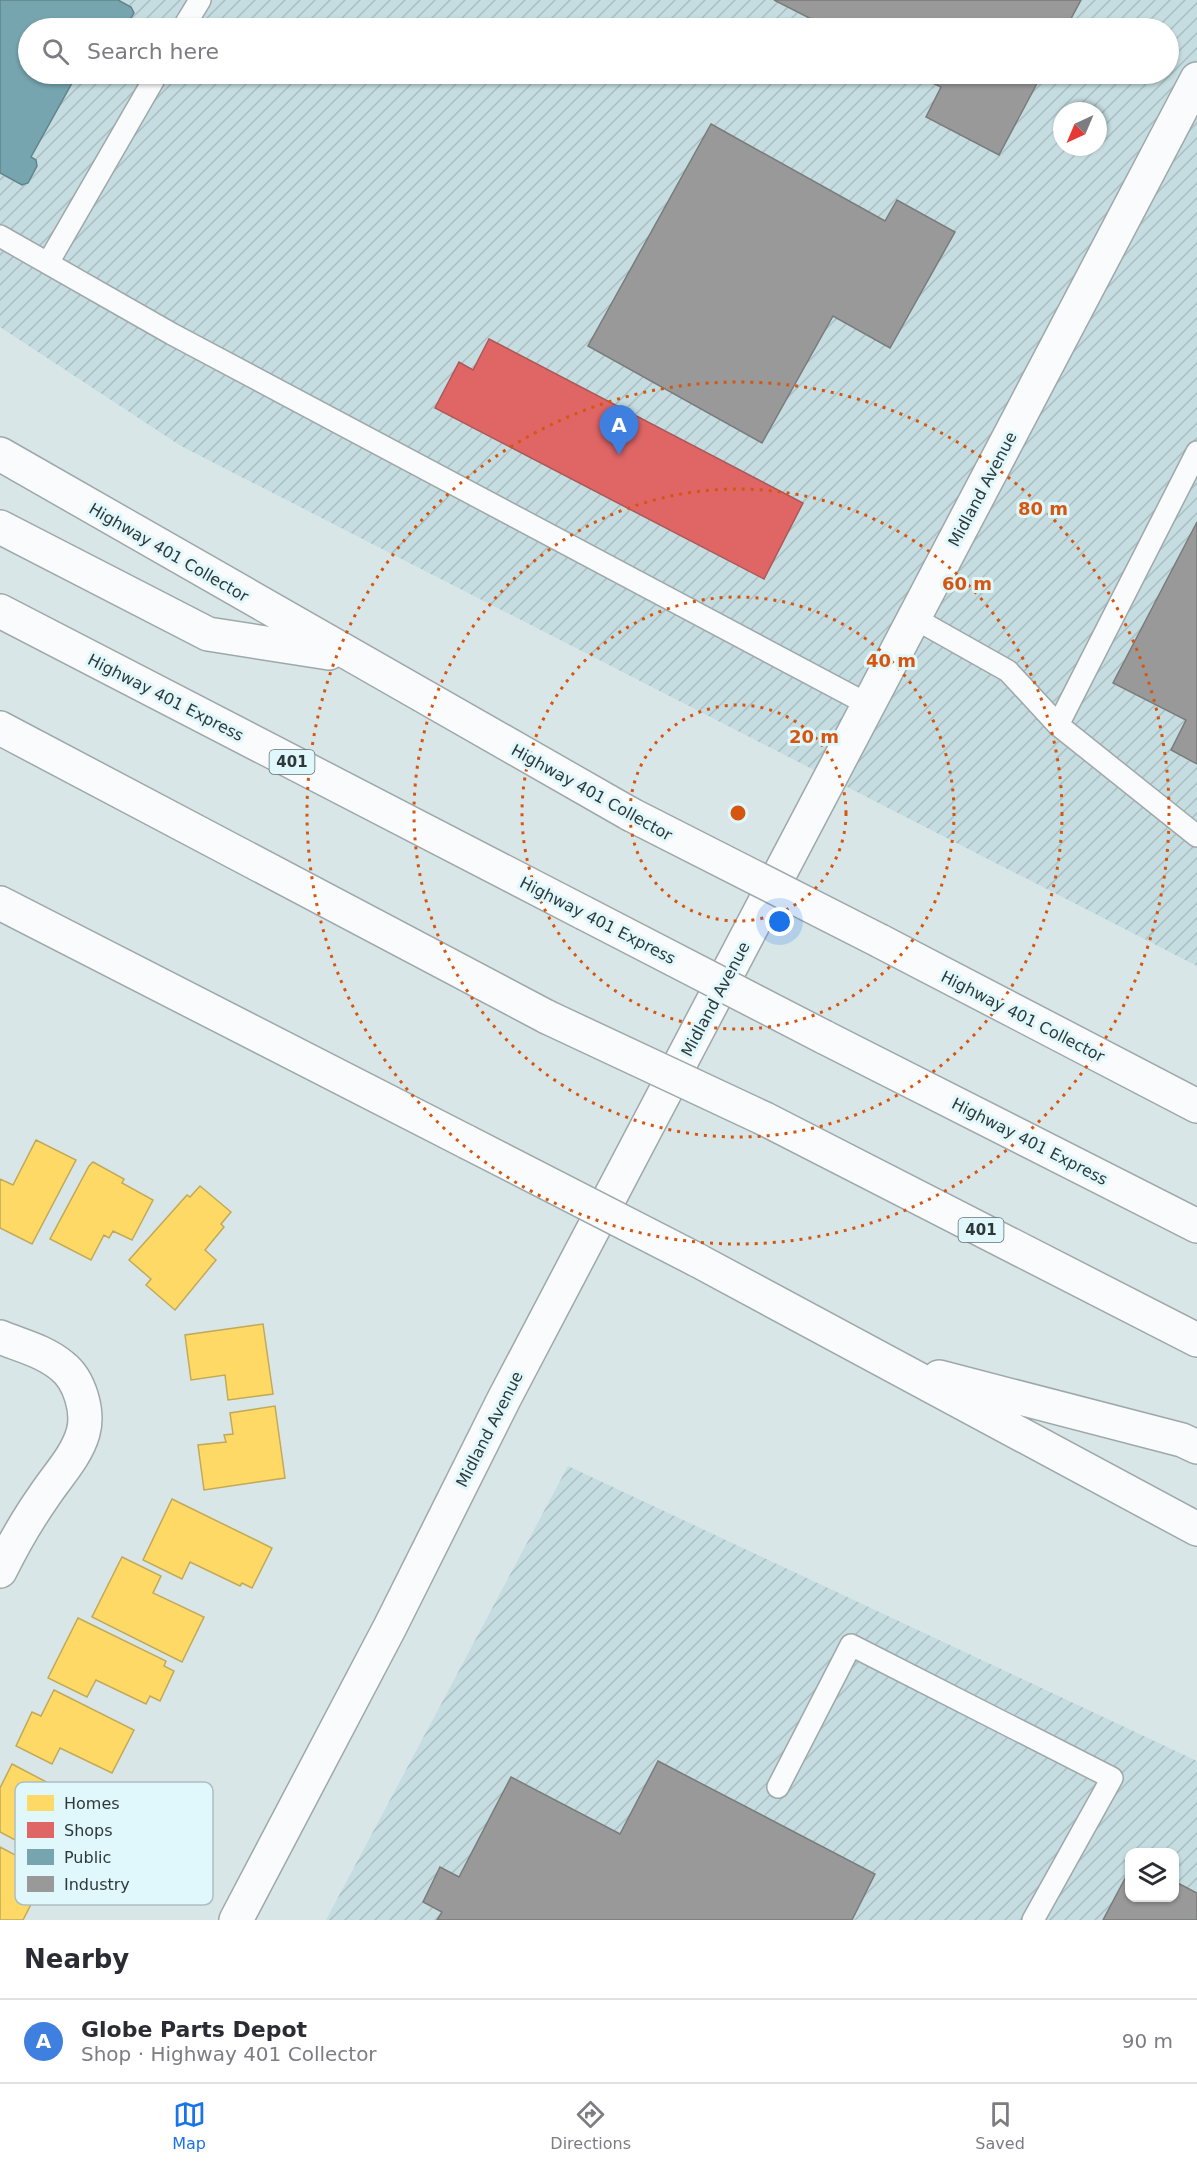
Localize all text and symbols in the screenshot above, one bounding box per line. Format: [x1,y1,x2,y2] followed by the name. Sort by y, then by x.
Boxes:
[18,18,1179,84] search box
[39,35,72,68] icon: search
[87,39,219,64] text: Search here
[1053,102,1107,156] north arrow
[600,406,638,455] pin: A
[944,428,1021,550] street label: Midland Avenue
[1018,498,1068,519] text: 80 m
[86,499,252,606] street label: Highway 401 Collector
[942,573,992,594] text: 60 m
[85,650,247,745] street label: Highway 401 Express
[866,650,916,671] text: 40 m
[789,726,839,747] text: 20 m
[508,740,676,845] street label: Highway 401 Collector
[270,750,314,774] road number: 401
[728,803,748,823] centre of rings
[517,873,679,968] street label: Highway 401 Express
[765,907,794,936] your location
[677,938,754,1060] street label: Midland Avenue
[938,967,1108,1066] street label: Highway 401 Collector
[949,1094,1111,1189] street label: Highway 401 Express
[958,1218,1004,1242] road number: 401
[452,1368,527,1490] street label: Midland Avenue
[15,1782,213,1905] legend
[64,1794,120,1813] text: Homes
[64,1821,113,1840] text: Shops
[64,1848,111,1867] text: Public
[1125,1848,1179,1902] map controls
[1125,1848,1179,1902] button: layers
[64,1875,130,1894] text: Industry
[24,1944,129,1974] text: Nearby
[81,2017,307,2042] text: Globe Parts Depot
[36,2029,51,2053] text: A
[1122,2029,1173,2053] text: 90 m
[81,2042,377,2066] text: Shop · Highway 401 Collector
[172,2098,206,2153] tab: Map
[550,2098,631,2153] tab: Directions
[975,2098,1025,2153] tab: Saved

